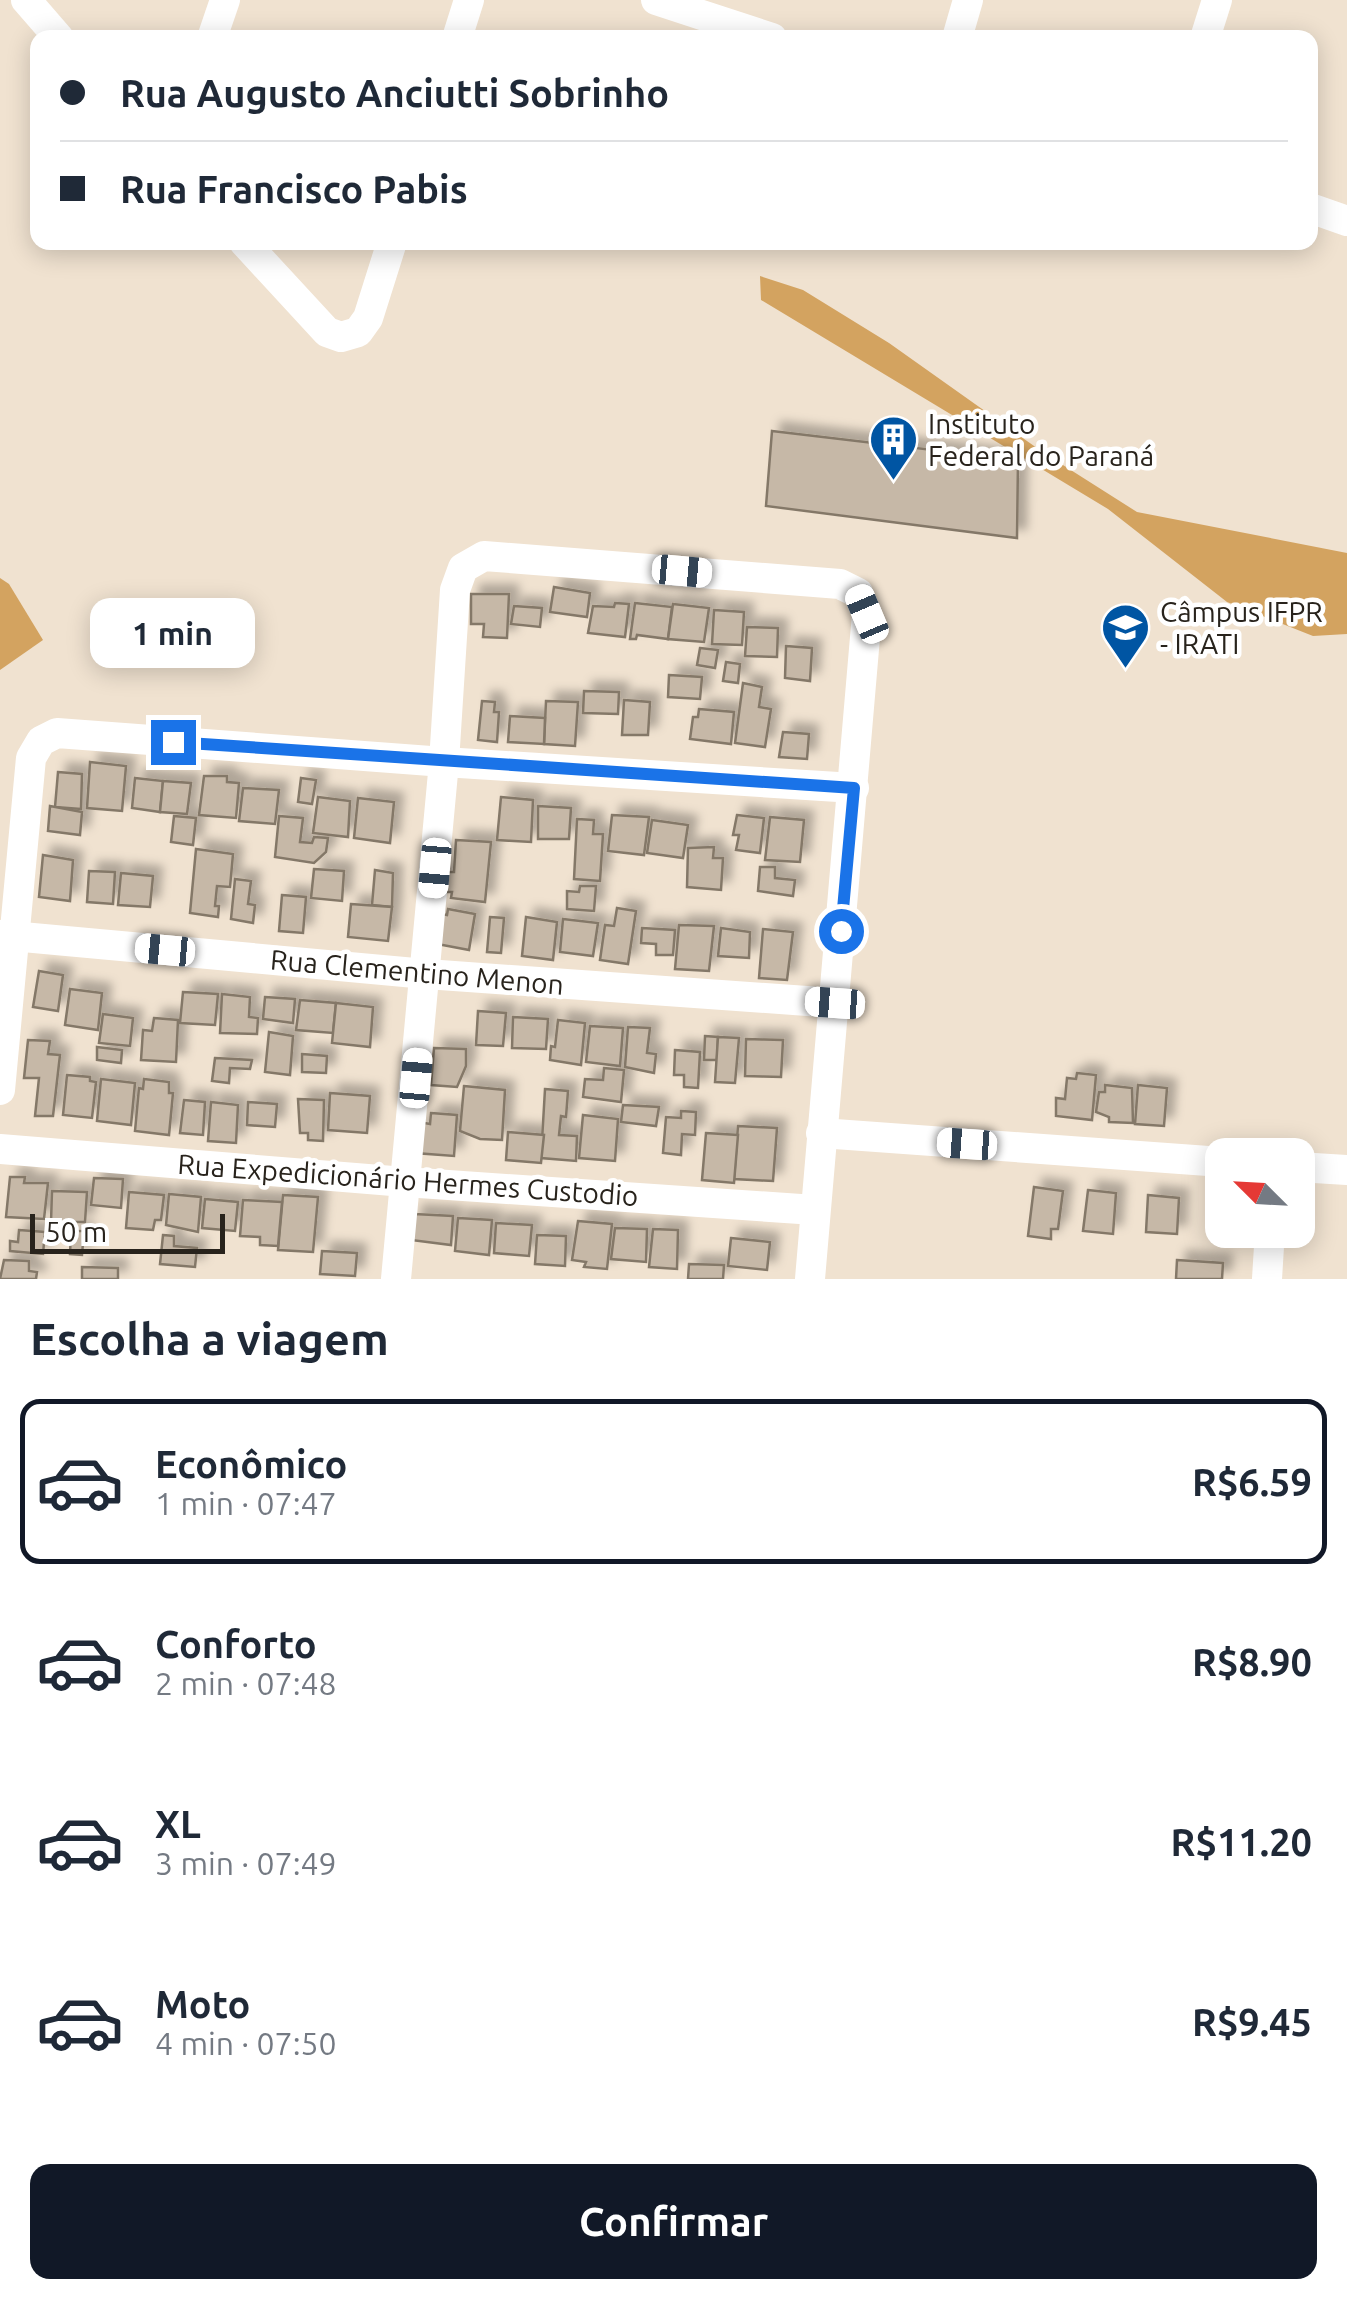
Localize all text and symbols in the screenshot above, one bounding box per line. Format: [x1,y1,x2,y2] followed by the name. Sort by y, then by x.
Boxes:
[120,72,669,114] text: Rua Augusto Anciutti Sobrinho
[120,168,468,210] text: Rua Francisco Pabis
[928,408,1154,471] place label: Instituto Federal do Paraná
[867,414,919,482] building icon: Instituto Federal do Paraná
[651,553,713,589] car
[841,581,893,647] car
[1160,596,1323,659] place label: Câmpus IFPR - IRATI
[90,597,256,667] callout: 1 min
[1099,602,1151,670] school or university icon: Câmpus IFPR - IRATI
[132,615,213,651] text: 1 min
[151,720,196,765] route end
[417,837,453,899] car
[819,909,864,954] route start
[134,932,196,968] car
[269,943,565,1000] street label: Rua Clementino Menon
[804,986,866,1020] car
[398,1047,434,1109] car
[936,1127,998,1161] car
[1205,1138,1315,1248] north arrow
[1205,1138,1315,1248] map controls
[177,1148,639,1211] street label: Rua Expedicionário Hermes Custodio
[30,1209,225,1254] scale bar
[45,1216,107,1247] text: 50 m
[30,1313,389,1364] text: Escolha a viagem
[35,1437,125,1527] icon: car
[155,1443,347,1485] text: Econômico
[1192,1461,1312,1503] text: R$6.59
[155,1485,337,1521] text: 1 min · 07:47
[35,1617,125,1707] icon: car
[155,1623,317,1665] text: Conforto
[1192,1641,1312,1683] text: R$8.90
[155,1665,337,1701] text: 2 min · 07:48
[35,1797,125,1887] icon: car
[155,1803,201,1845] text: XL
[1171,1821,1312,1863] text: R$11.20
[155,1845,337,1881] text: 3 min · 07:49
[35,1977,125,2067] icon: car
[155,1983,250,2025] text: Moto
[1192,2001,1312,2043] text: R$9.45
[155,2025,337,2061] text: 4 min · 07:50
[30,2164,1317,2279] button: Confirmar

